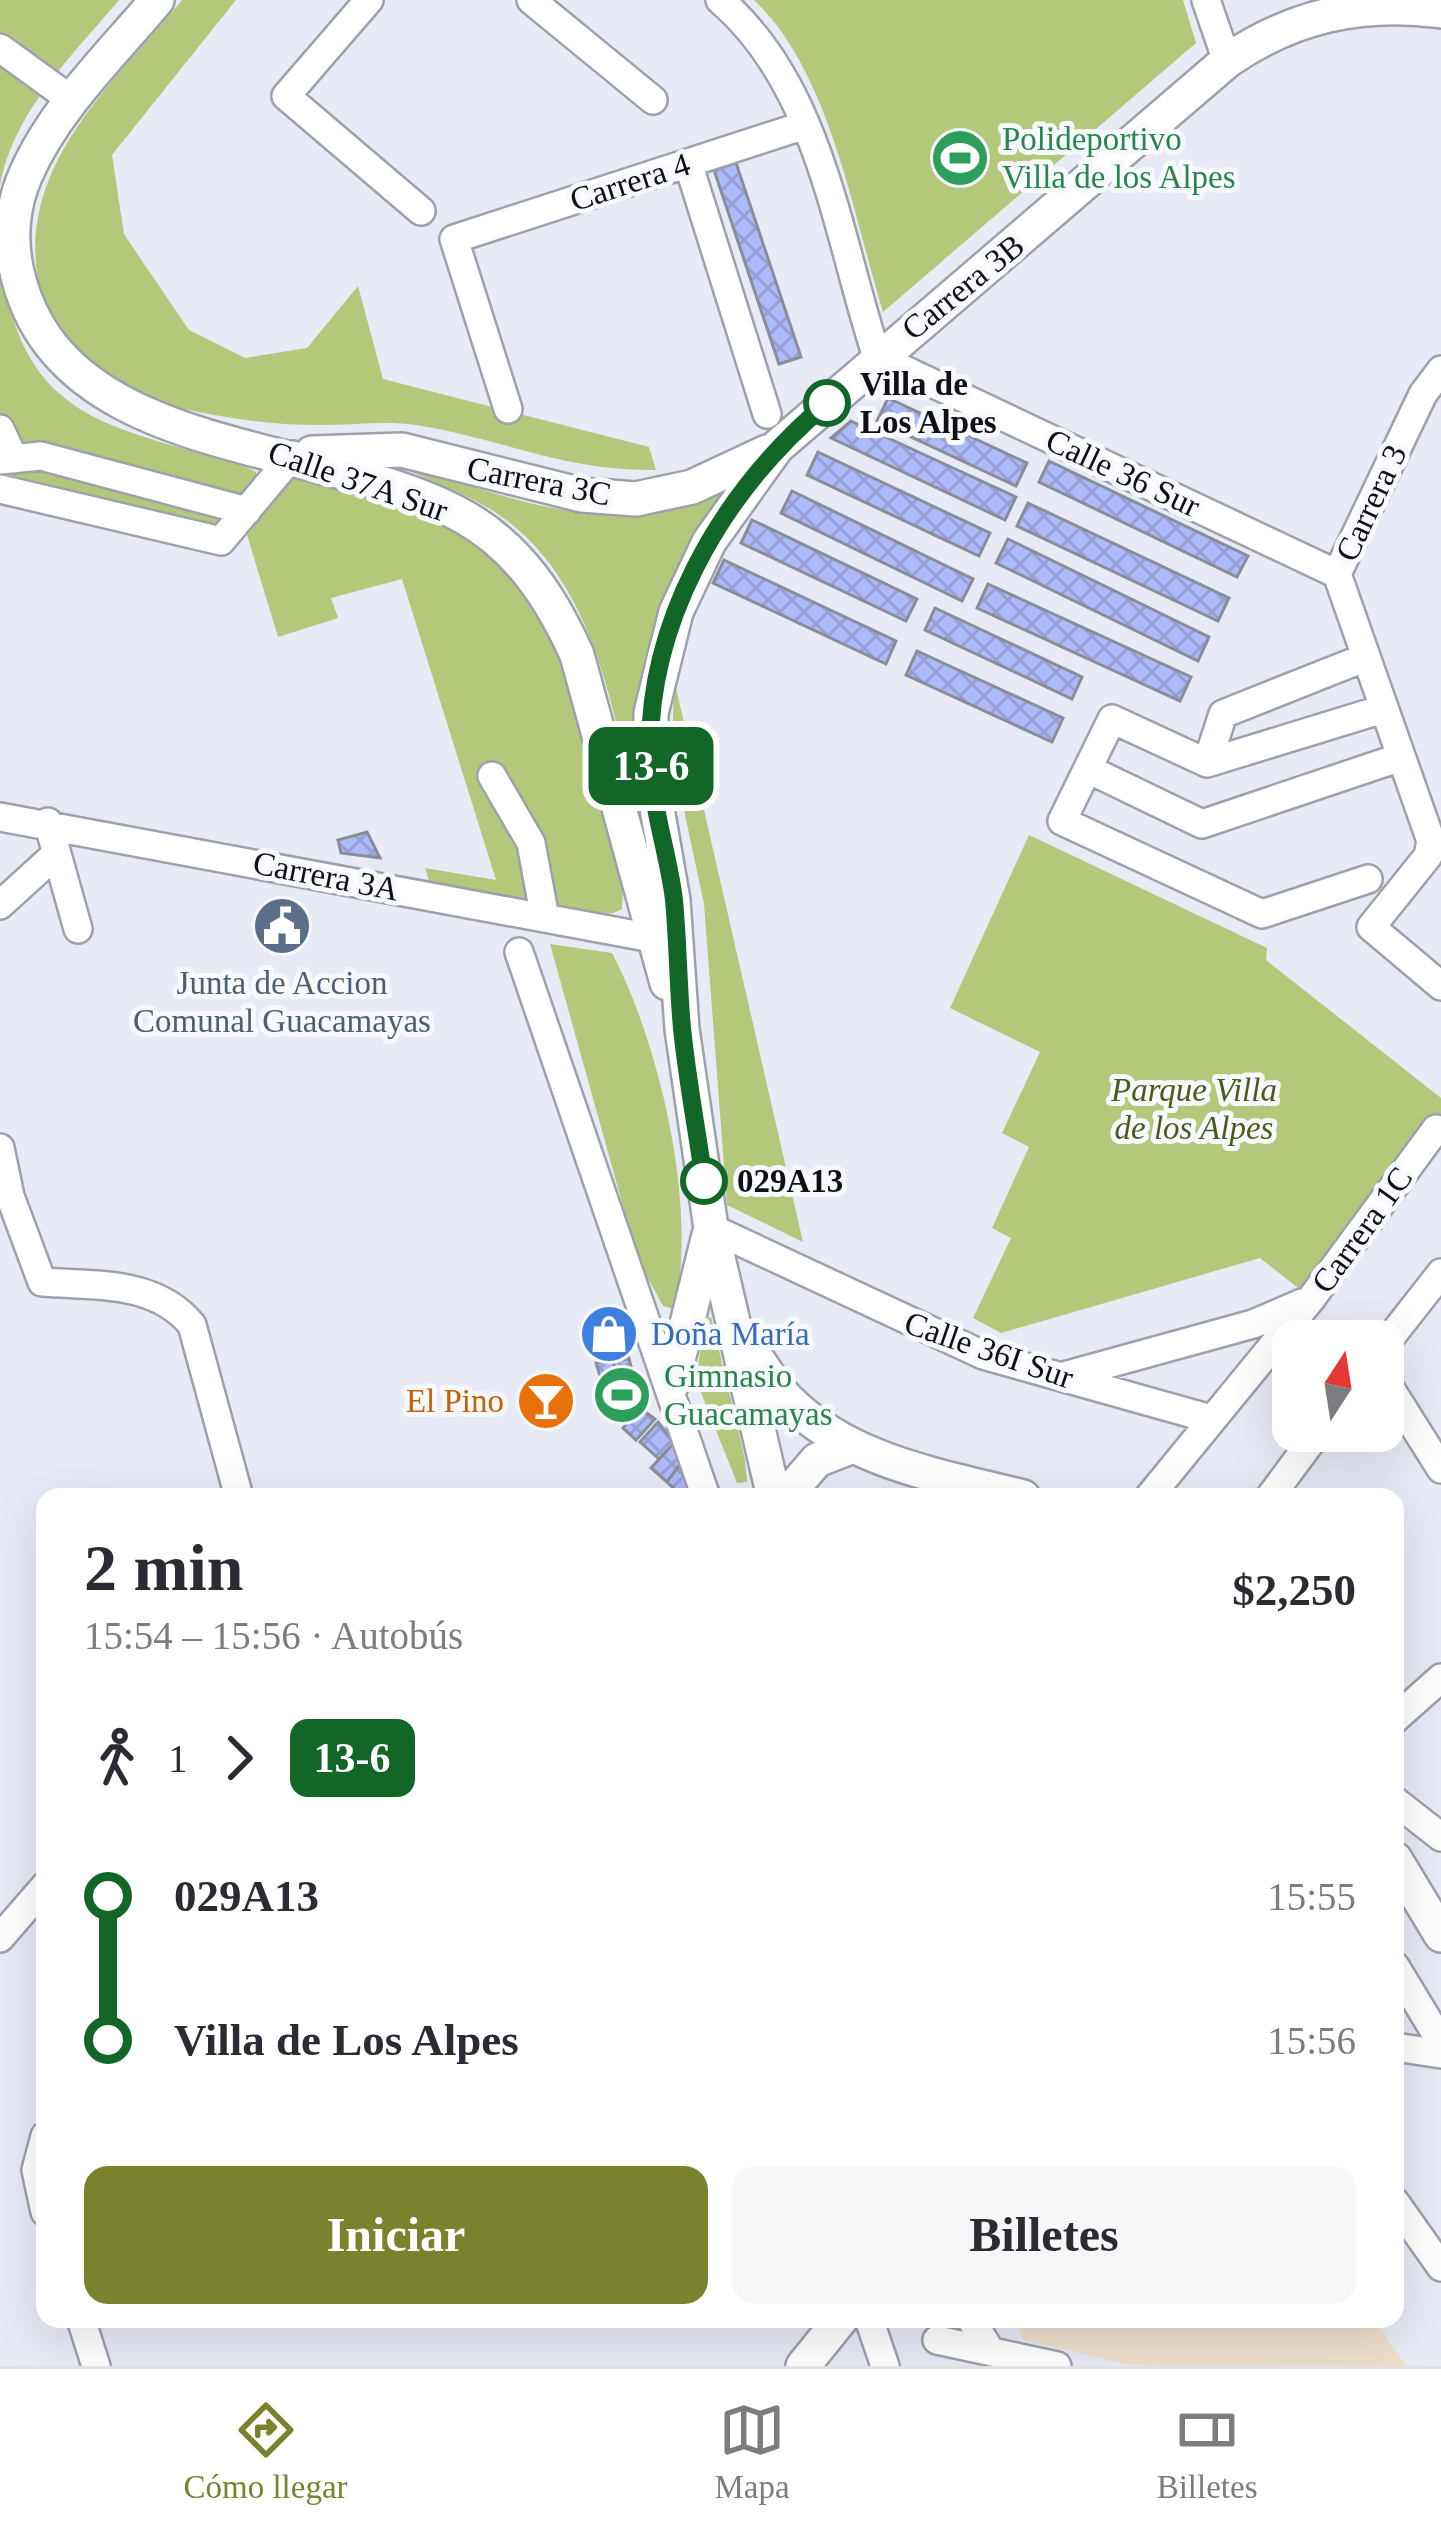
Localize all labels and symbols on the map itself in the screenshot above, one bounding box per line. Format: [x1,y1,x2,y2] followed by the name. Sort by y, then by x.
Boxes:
[1002,121,1236,195] place label: Polideportivo Villa de los Alpes
[929,127,991,189] sports icon: Polideportivo Villa de los Alpes
[566,146,694,218] street label: Carrera 4
[895,227,1031,347] street label: Carrera 3B
[860,366,997,440] place label: Villa de Los Alpes
[805,381,849,425] marker: Villa de Los Alpes
[1041,422,1205,524] street label: Calle 36 Sur
[264,434,452,528] street label: Calle 37A Sur
[1329,439,1413,567] street label: Carrera 3
[464,449,614,513] street label: Carrera 3C
[567,727,735,805] line badge: 13-6
[250,844,402,908] street label: Carrera 3A
[251,895,313,957] public building icon: Junta de Accion Comunal Guacamayas
[133,965,431,1039] place label: Junta de Accion Comunal Guacamayas
[1110,1072,1277,1146] park label: Parque Villa de los Alpes
[682,1159,726,1203] marker: 029A13
[1305,1160,1419,1300] street label: Carrera 1C
[737,1163,843,1199] place label: 029A13
[578,1303,640,1365] shop icon: Doña María
[900,1304,1078,1396] street label: Calle 36I Sur
[651,1316,810,1352] place label: Doña María
[1272,1320,1404,1452] north arrow
[664,1358,833,1432] place label: Gimnasio Guacamayas
[591,1364,653,1426] sports icon: Gimnasio Guacamayas
[515,1370,577,1432] bar icon: El Pino
[406,1383,504,1419] place label: El Pino

